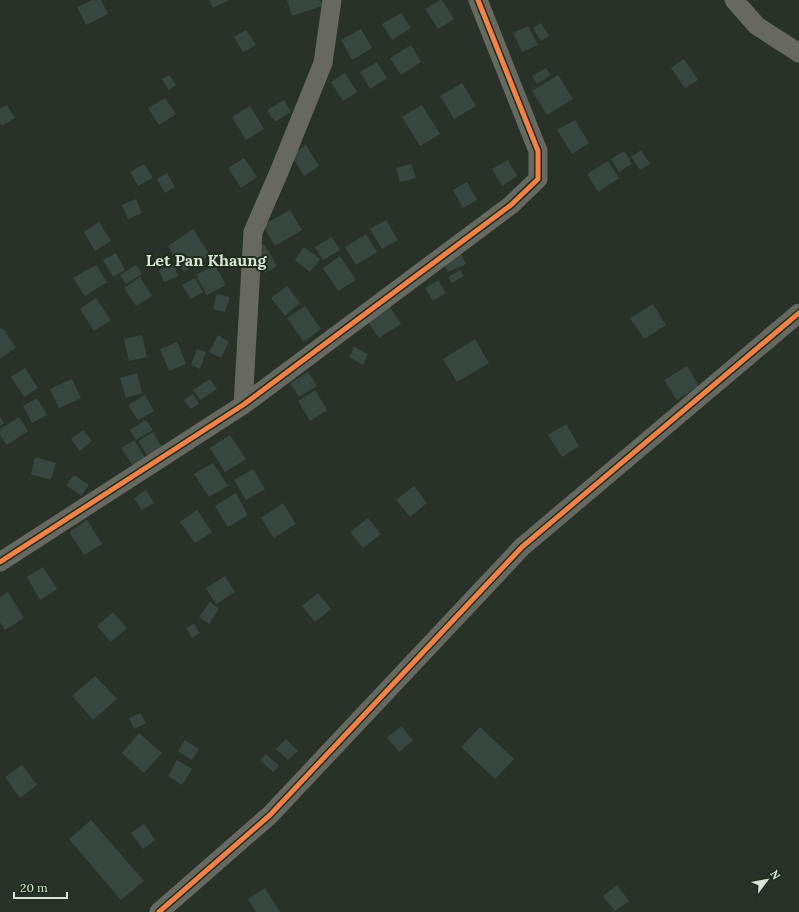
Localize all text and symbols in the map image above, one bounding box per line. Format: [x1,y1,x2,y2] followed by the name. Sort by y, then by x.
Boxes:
[146,250,267,270] district label: Let Pan Khaung
[747,860,787,900] north arrow
[767,867,784,882] text: N
[14,874,67,900] scale bar
[20,880,48,895] text: 20 m

